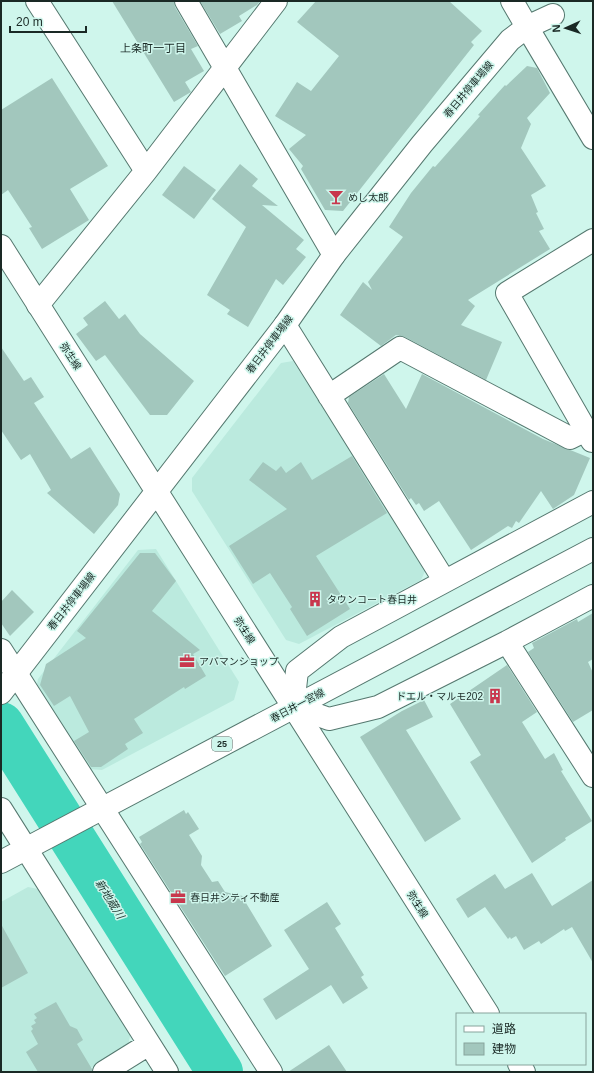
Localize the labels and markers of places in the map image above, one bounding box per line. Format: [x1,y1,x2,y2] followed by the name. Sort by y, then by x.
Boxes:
[327,188,345,206] bar icon: めし太郎
[348,192,388,203] place label: めし太郎
[306,590,324,608] building icon: タウンコート春日井
[327,594,417,605] place label: タウンコート春日井
[178,652,196,670] office icon: アパマンショップ
[199,656,279,667] place label: アパマンショップ
[486,687,504,705] building icon: ドエル・マルモ202
[396,691,483,702] place label: ドエル・マルモ202
[169,888,187,906] office icon: 春日井シティ不動産
[190,892,279,903] place label: 春日井シティ不動産

